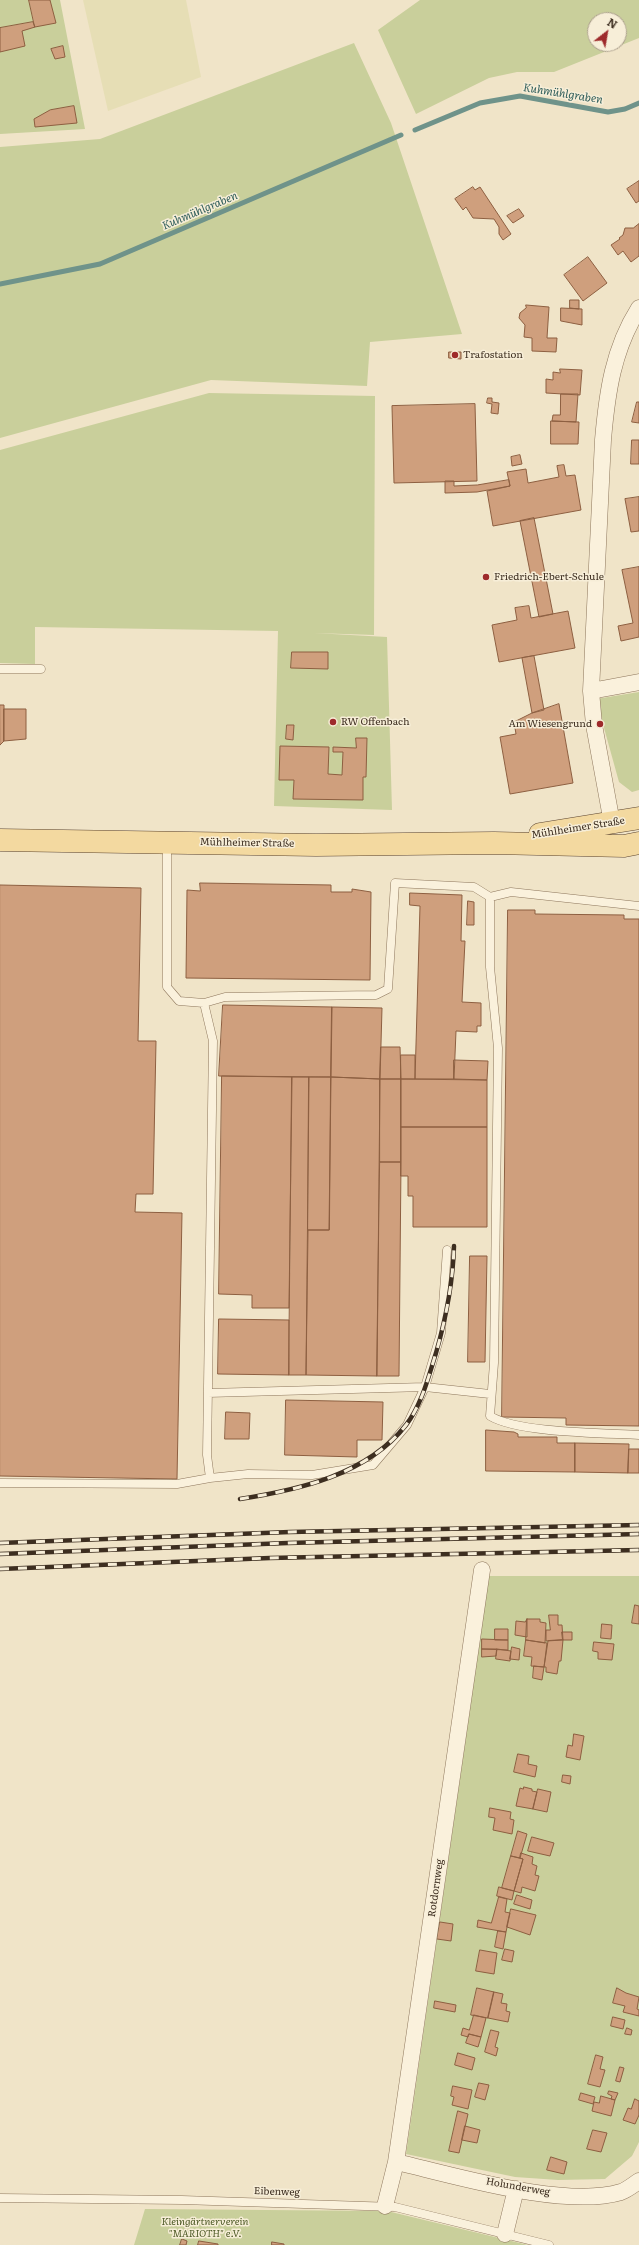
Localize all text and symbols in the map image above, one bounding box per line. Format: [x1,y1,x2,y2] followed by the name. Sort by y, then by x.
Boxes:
[587,12,627,52] north arrow
[605,13,621,32] text: N
[522,81,604,107] water label: Kuhmühlgraben
[160,189,240,233] water label: Kuhmühlgraben
[463,349,523,361] place label: Trafostation
[450,350,460,360] marker: Trafostation
[494,571,604,583] place label: Friedrich-Ebert-Schule
[481,572,491,582] marker: Friedrich-Ebert-Schule
[341,716,409,728] place label: RW Offenbach
[328,717,338,727] marker: RW Offenbach
[509,718,592,730] place label: Am Wiesengrund
[595,719,605,729] marker: Am Wiesengrund
[530,815,626,841] street label: Mühlheimer Straße
[200,836,294,850] street label: Mühlheimer Straße
[426,1858,446,1918] street label: Rotdornweg
[485,2175,551,2199] street label: Holunderweg
[254,2185,300,2199] street label: Eibenweg
[162,2216,248,2240] park label: Kleingärtnerverein "MARIOTH" e.V.

